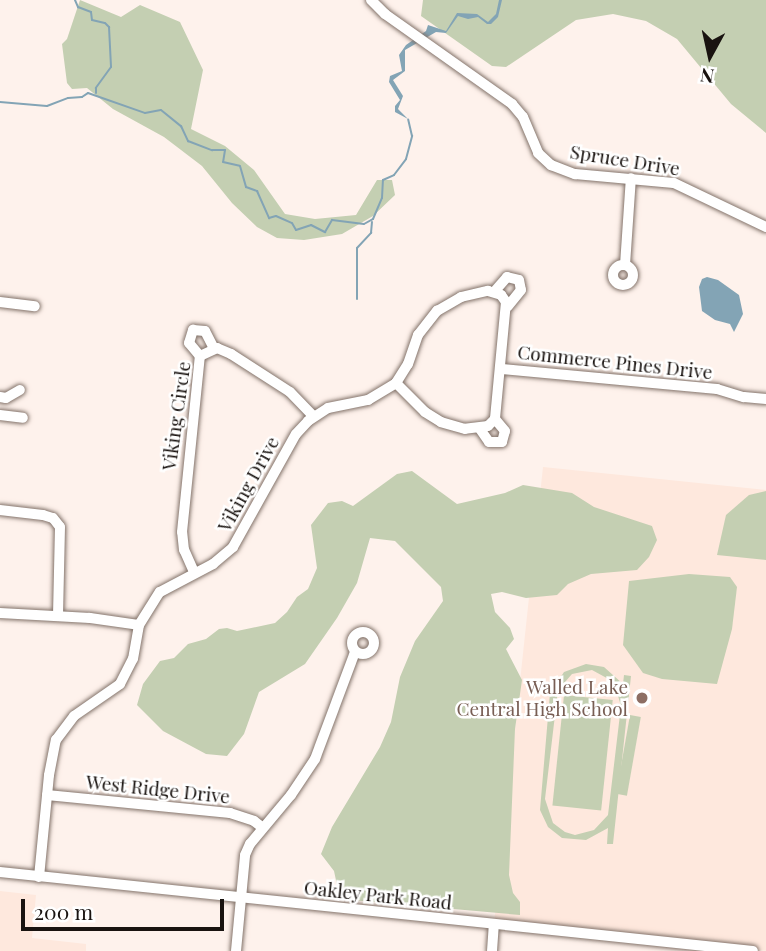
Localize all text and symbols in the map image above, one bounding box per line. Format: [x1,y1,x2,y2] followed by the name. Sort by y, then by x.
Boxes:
[675,21,745,91] north arrow
[698,63,716,91] text: N
[568,140,682,180] street label: Spruce Drive
[516,340,714,384] street label: Commerce Pines Drive
[157,360,195,472] street label: Viking Circle
[212,432,284,536] street label: Viking Drive
[457,676,628,720] place label: Walled Lake Central High School
[634,690,650,706] marker: Walled Lake Central High School
[85,770,231,808] street label: West Ridge Drive
[303,876,453,914] street label: Oakley Park Road
[24,884,228,928] scale bar
[34,897,93,925] text: 200 m

